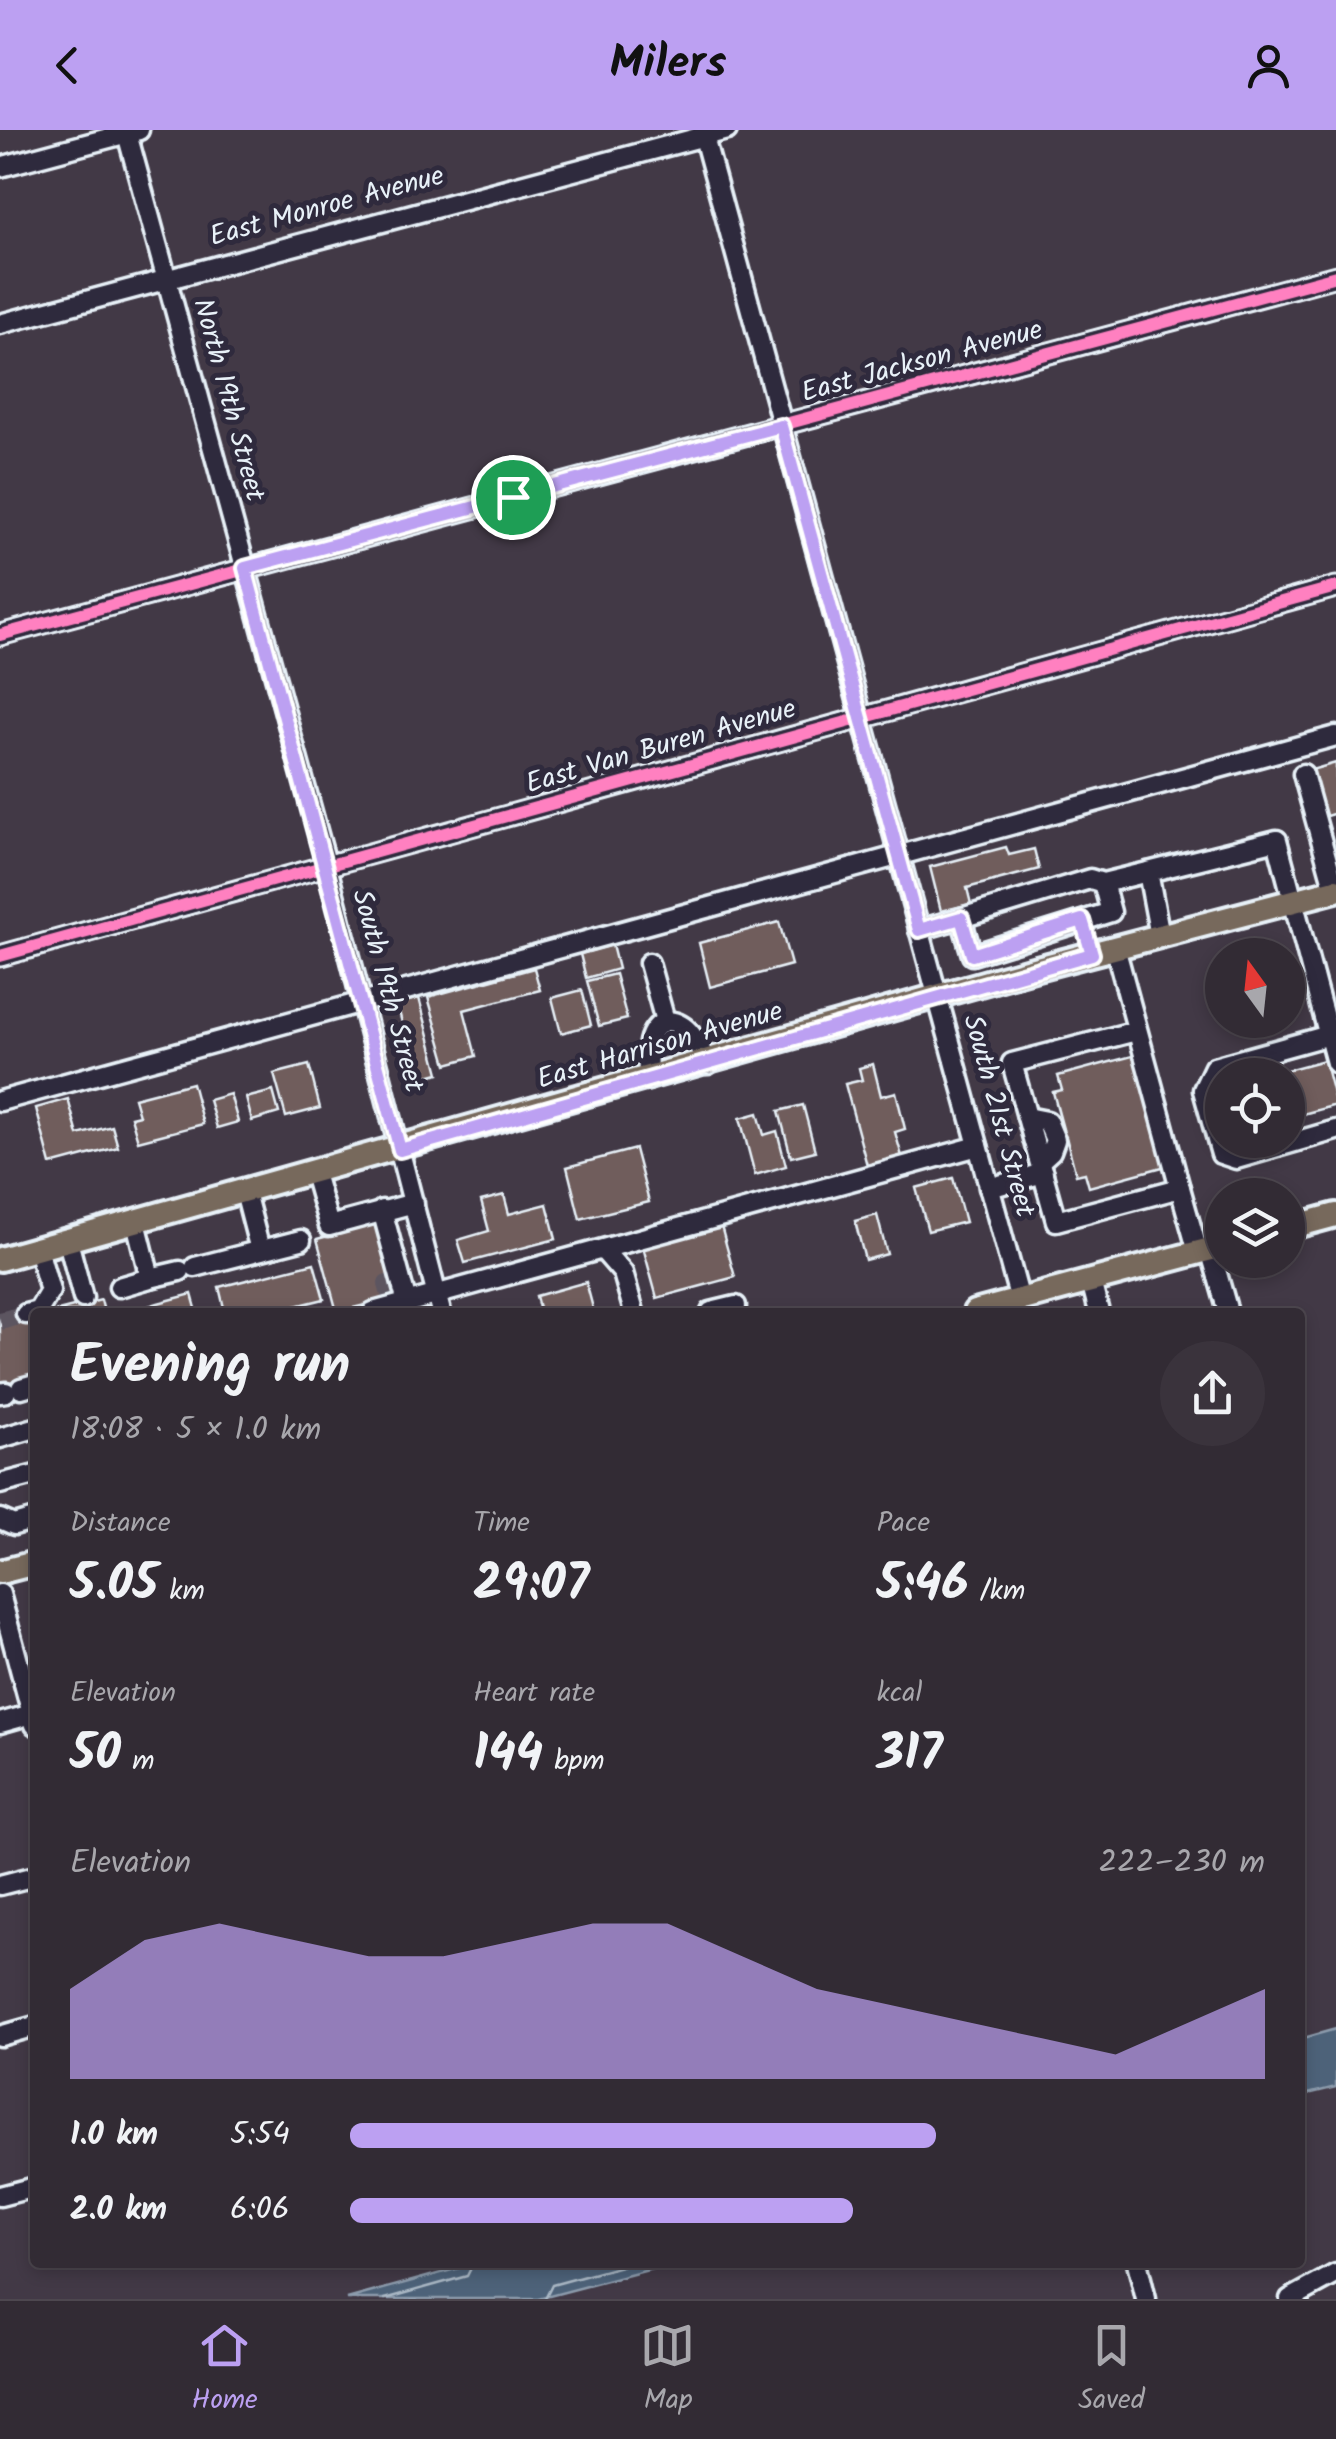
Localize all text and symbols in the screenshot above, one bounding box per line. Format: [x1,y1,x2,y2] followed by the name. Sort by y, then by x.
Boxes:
[610,29,726,101] text: Milers
[40,38,95,93] icon: back
[1241,38,1296,93] icon: person
[205,154,450,260] street label: East Monroe Avenue
[179,293,277,508] street label: North 19th Street
[796,308,1048,416] street label: East Jackson Avenue
[471,455,556,540] pin
[486,470,541,525] icon: arrive
[520,687,802,807] street label: East Van Buren Avenue
[338,884,436,1099] street label: South 19th Street
[1205,938,1305,1038] north arrow
[1205,938,1305,1278] map controls
[532,989,789,1103] street label: East Harrison Avenue
[949,1010,1047,1223] street label: South 21st Street
[1205,1058,1305,1158] button: locate
[1205,1178,1305,1278] button: layers
[70,1324,350,1411] text: Evening run
[1160,1341,1265,1446] button: share
[70,1405,321,1456] text: 18:08 · 5 × 1.0 km
[70,1501,171,1546] text: Distance
[473,1501,530,1546] text: Time
[877,1501,930,1546] text: Pace
[70,1546,158,1626] text: 5.05
[473,1546,589,1626] text: 29:07
[877,1546,969,1626] text: 5:46
[158,1569,205,1614] text: km
[969,1569,1025,1614] text: /km
[70,1671,176,1716] text: Elevation
[473,1671,595,1716] text: Heart rate
[877,1671,922,1716] text: kcal
[70,1716,121,1796] text: 50
[473,1716,543,1796] text: 144
[877,1716,943,1796] text: 317
[121,1739,154,1784] text: m
[543,1739,605,1784] text: bpm
[70,1838,191,1889] text: Elevation
[1099,1838,1265,1889] text: 222–230 m
[70,2110,158,2161] text: 1.0 km
[230,2110,290,2161] text: 5:54
[70,2185,167,2236] text: 2.0 km
[230,2185,289,2236] text: 6:06
[191,2318,258,2423] tab: Home
[640,2318,695,2423] tab: Map
[1078,2318,1145,2423] tab: Saved

